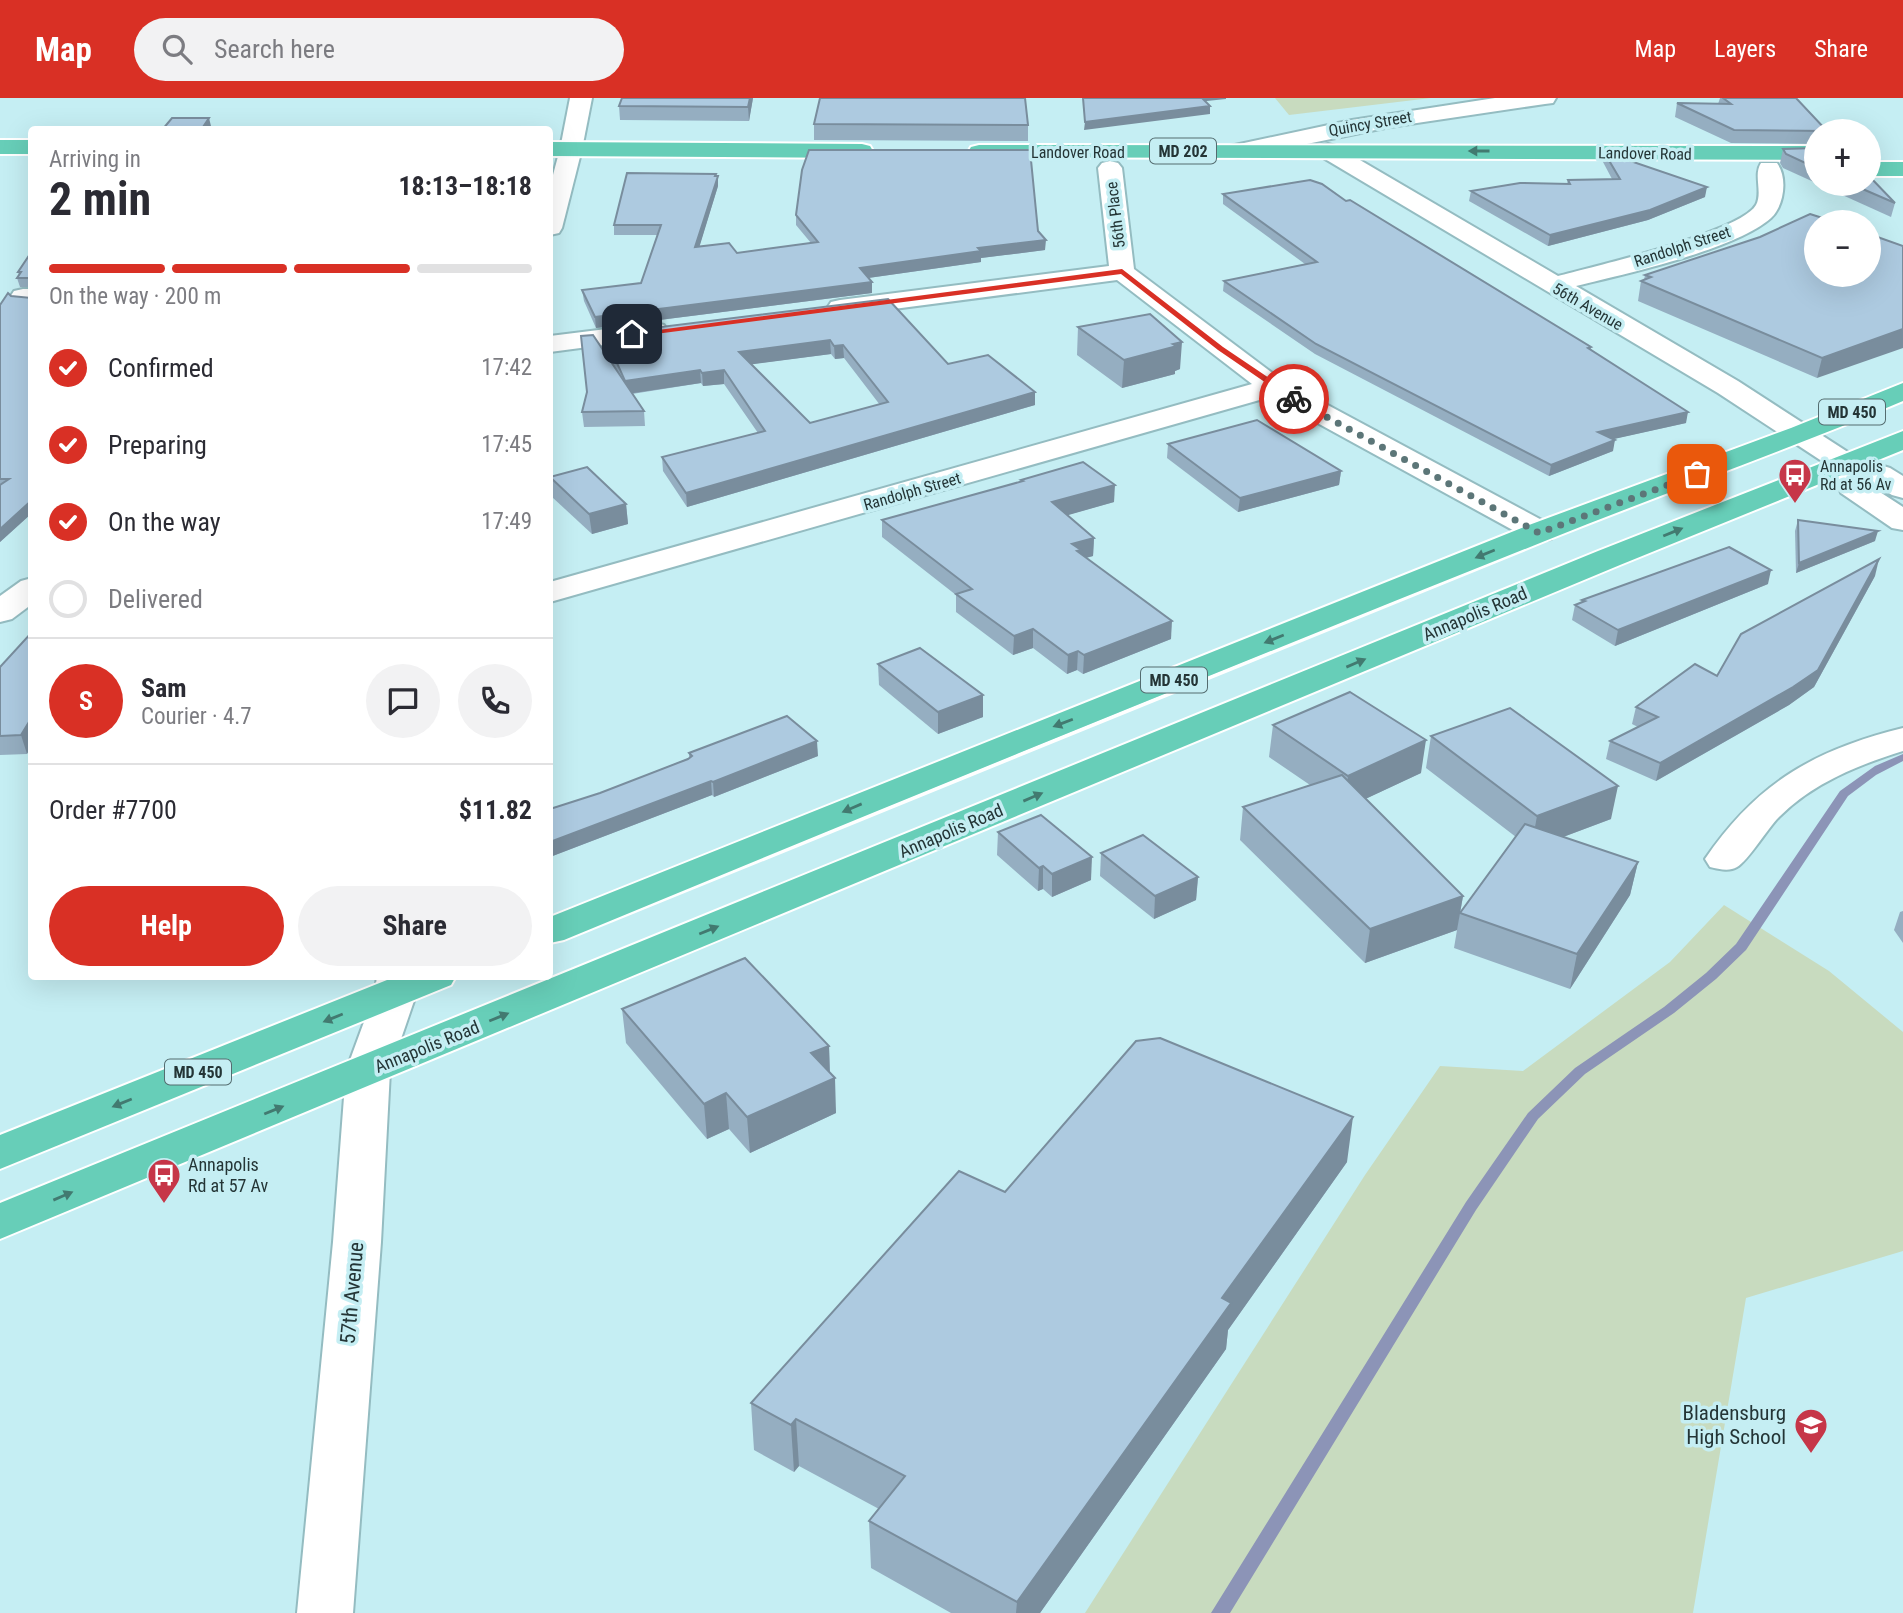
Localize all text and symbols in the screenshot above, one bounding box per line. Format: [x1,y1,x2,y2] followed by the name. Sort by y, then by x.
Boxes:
[134,18,624,81] search box
[35,30,92,69] text: Map
[158,30,196,68] icon: search
[214,34,335,64] text: Search here
[1635,35,1676,63] text: Map
[1714,35,1776,63] text: Layers
[1814,35,1868,63] text: Share
[1327,107,1413,140] street label: Quincy Street
[1804,119,1881,287] map controls
[1804,119,1881,196] button: +
[1150,138,1216,164] road number: MD 202
[1031,143,1125,162] street label: Landover Road
[1598,143,1692,164] street label: Landover Road
[1468,145,1490,157] one-way arrow
[49,146,141,173] text: Arriving in
[398,171,532,201] text: 18:13–18:18
[49,172,151,226] text: 2 min
[1102,181,1129,249] street label: 56th Place
[1804,210,1881,287] button: −
[1632,222,1733,271] street label: Randolph Street
[1549,279,1626,334] street label: 56th Avenue
[49,283,221,310] text: On the way · 200 m
[602,304,662,364] pin
[613,315,651,353] icon: home
[49,349,87,387] icon: check
[108,353,214,383] text: Confirmed
[481,354,532,381] text: 17:42
[1259,364,1329,434] courier
[1275,380,1313,418] icon: bike
[1819,400,1885,424] road number: MD 450
[49,426,87,464] icon: check
[108,430,207,460] text: Preparing
[481,431,532,458] text: 17:45
[1667,444,1727,504] pin
[1678,455,1716,493] icon: bag
[1776,456,1814,505] bus stop icon: Annapolis Rd at 56 Av
[1820,457,1891,494] place label: Annapolis Rd at 56 Av
[861,468,963,514] street label: Randolph Street
[49,503,87,541] icon: check
[108,507,221,537] text: On the way
[481,508,532,535] text: 17:49
[1662,526,1683,537] one-way arrow
[1475,549,1496,560] one-way arrow
[1420,582,1530,645] street label: Annapolis Road
[108,584,203,614] text: Delivered
[1264,634,1285,645] one-way arrow
[1346,658,1367,669] one-way arrow
[366,664,440,738] button: chat
[458,664,532,738] button: phone
[1141,667,1207,692] road number: MD 450
[141,673,187,703] text: Sam
[79,686,93,716] text: S
[141,703,252,730] text: Courier · 4.7
[1052,718,1073,729] one-way arrow
[1023,791,1043,803] one-way arrow
[49,795,177,825] text: Order #7700
[459,795,532,825] text: $11.82
[896,799,1006,862] street label: Annapolis Road
[841,803,862,814] one-way arrow
[49,886,284,966] button: Help
[298,886,532,966] button: Share
[699,925,720,936] one-way arrow
[489,1011,509,1023] one-way arrow
[322,1013,343,1024] one-way arrow
[371,1016,482,1077] street label: Annapolis Road
[165,1060,231,1084] road number: MD 450
[111,1098,132,1109] one-way arrow
[263,1104,284,1115] one-way arrow
[188,1154,269,1196] place label: Annapolis Rd at 57 Av
[145,1156,183,1205] bus stop icon: Annapolis Rd at 57 Av
[53,1190,74,1201] one-way arrow
[336,1241,368,1345] street label: 57th Avenue
[1683,1401,1786,1449] place label: Bladensburg High School
[1792,1406,1830,1455] school or university icon: Bladensburg High School

